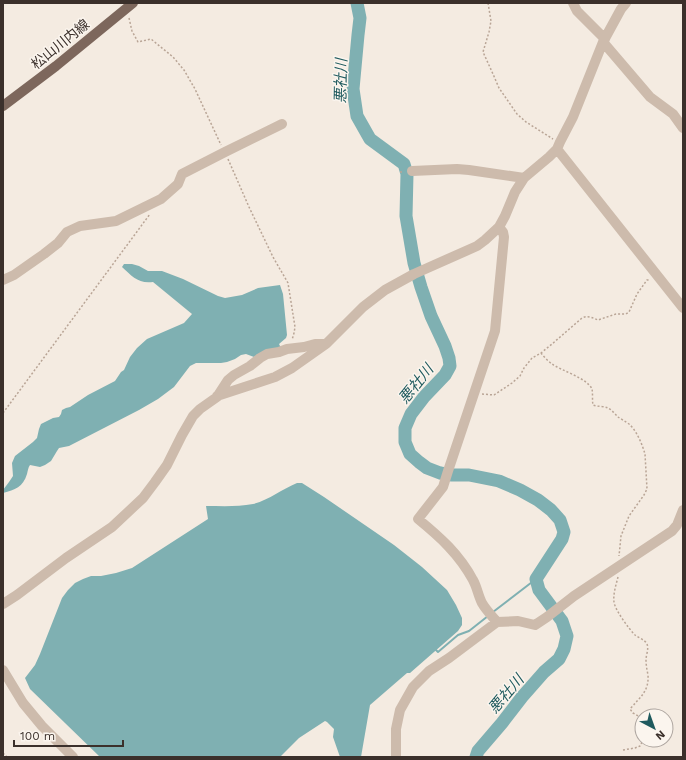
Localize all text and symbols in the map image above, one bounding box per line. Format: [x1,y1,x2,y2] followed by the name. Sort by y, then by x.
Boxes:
[28,16,92,72] street label: 松山川内線
[332,56,350,104] water label: 悪社川
[395,359,438,407] water label: 悪社川
[485,669,529,717] water label: 悪社川
[634,708,674,748] north arrow
[14,722,123,748] scale bar
[653,728,668,743] text: N
[20,729,55,743] text: 100 m

